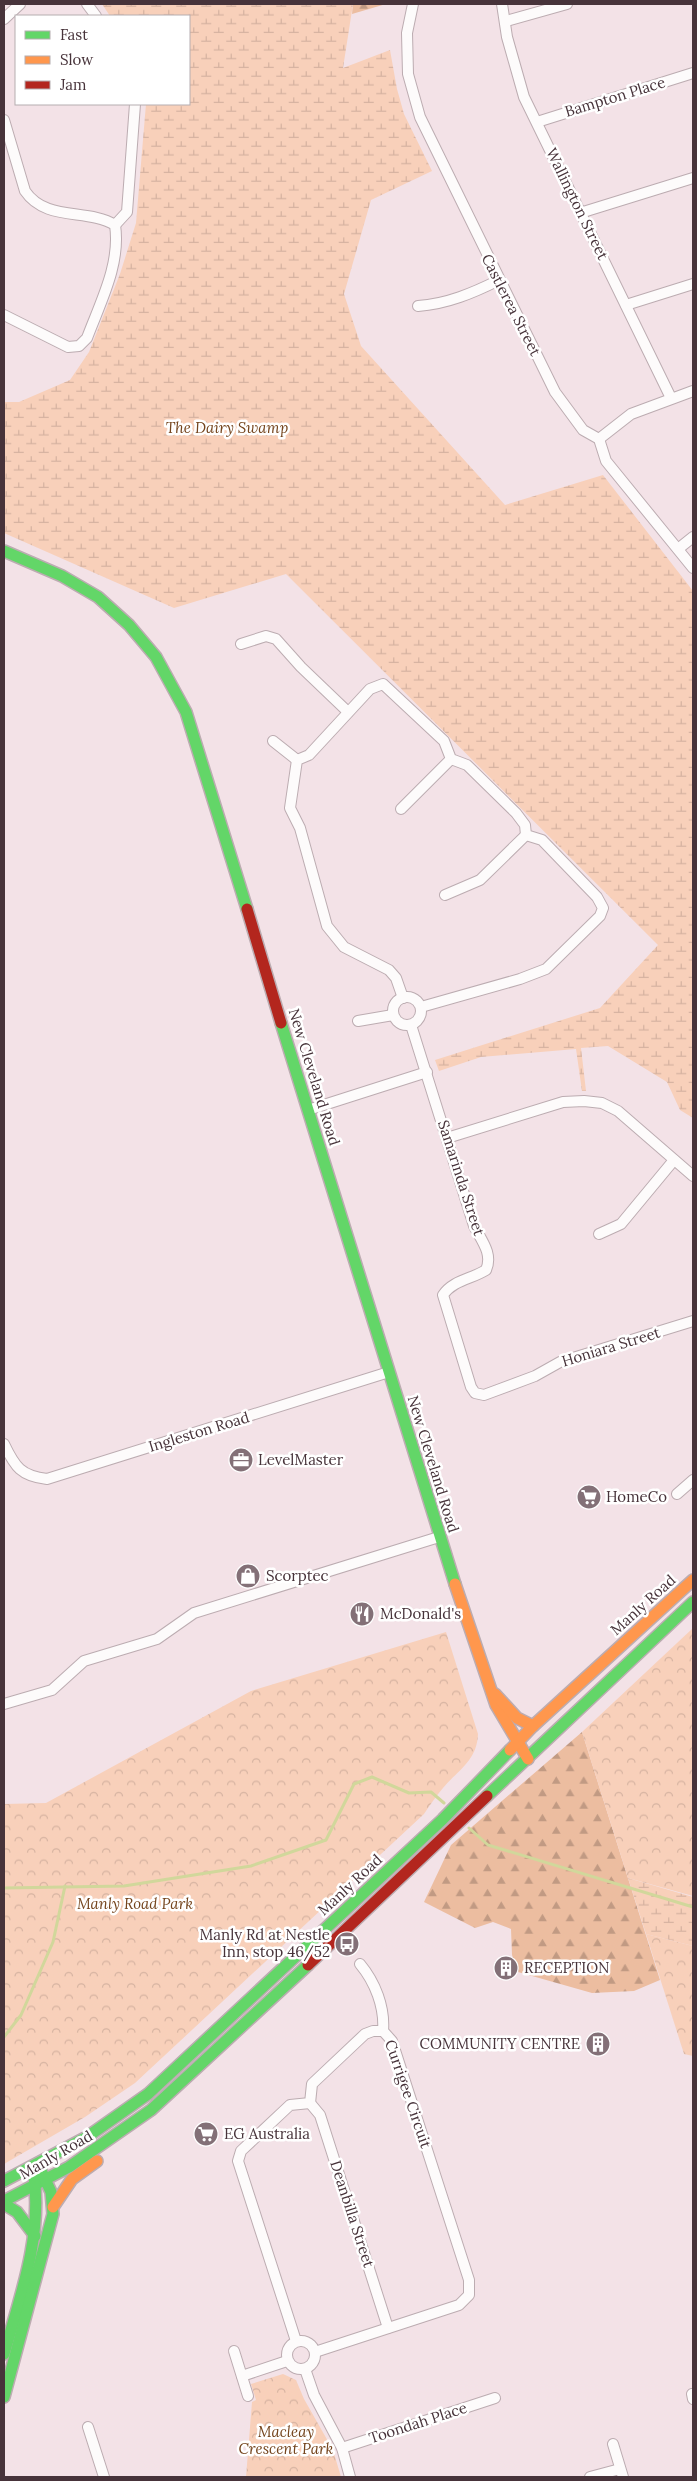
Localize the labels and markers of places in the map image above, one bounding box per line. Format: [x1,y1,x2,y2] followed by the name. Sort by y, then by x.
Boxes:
[228,1447,254,1473] office icon: LevelMaster
[258,1450,344,1469] place label: LevelMaster
[576,1484,602,1510] supermarket icon: HomeCo
[606,1487,667,1506] place label: HomeCo
[235,1563,261,1589] shop icon: Scorptec
[266,1566,328,1585] place label: Scorptec
[349,1601,375,1627] restaurant icon: McDonald's
[380,1604,461,1623] place label: McDonald's
[200,1925,330,1962] place label: Manly Rd at Nestle Inn, stop 46/52
[334,1931,360,1957] bus stop icon: Manly Rd at Nestle Inn, stop 46/52
[493,1955,519,1981] building icon: RECEPTION
[524,1958,609,1977] place label: RECEPTION
[585,2031,611,2057] building icon: COMMUNITY CENTRE
[419,2034,580,2053] place label: COMMUNITY CENTRE
[193,2121,219,2147] supermarket icon: EG Australia
[224,2124,310,2143] place label: EG Australia

